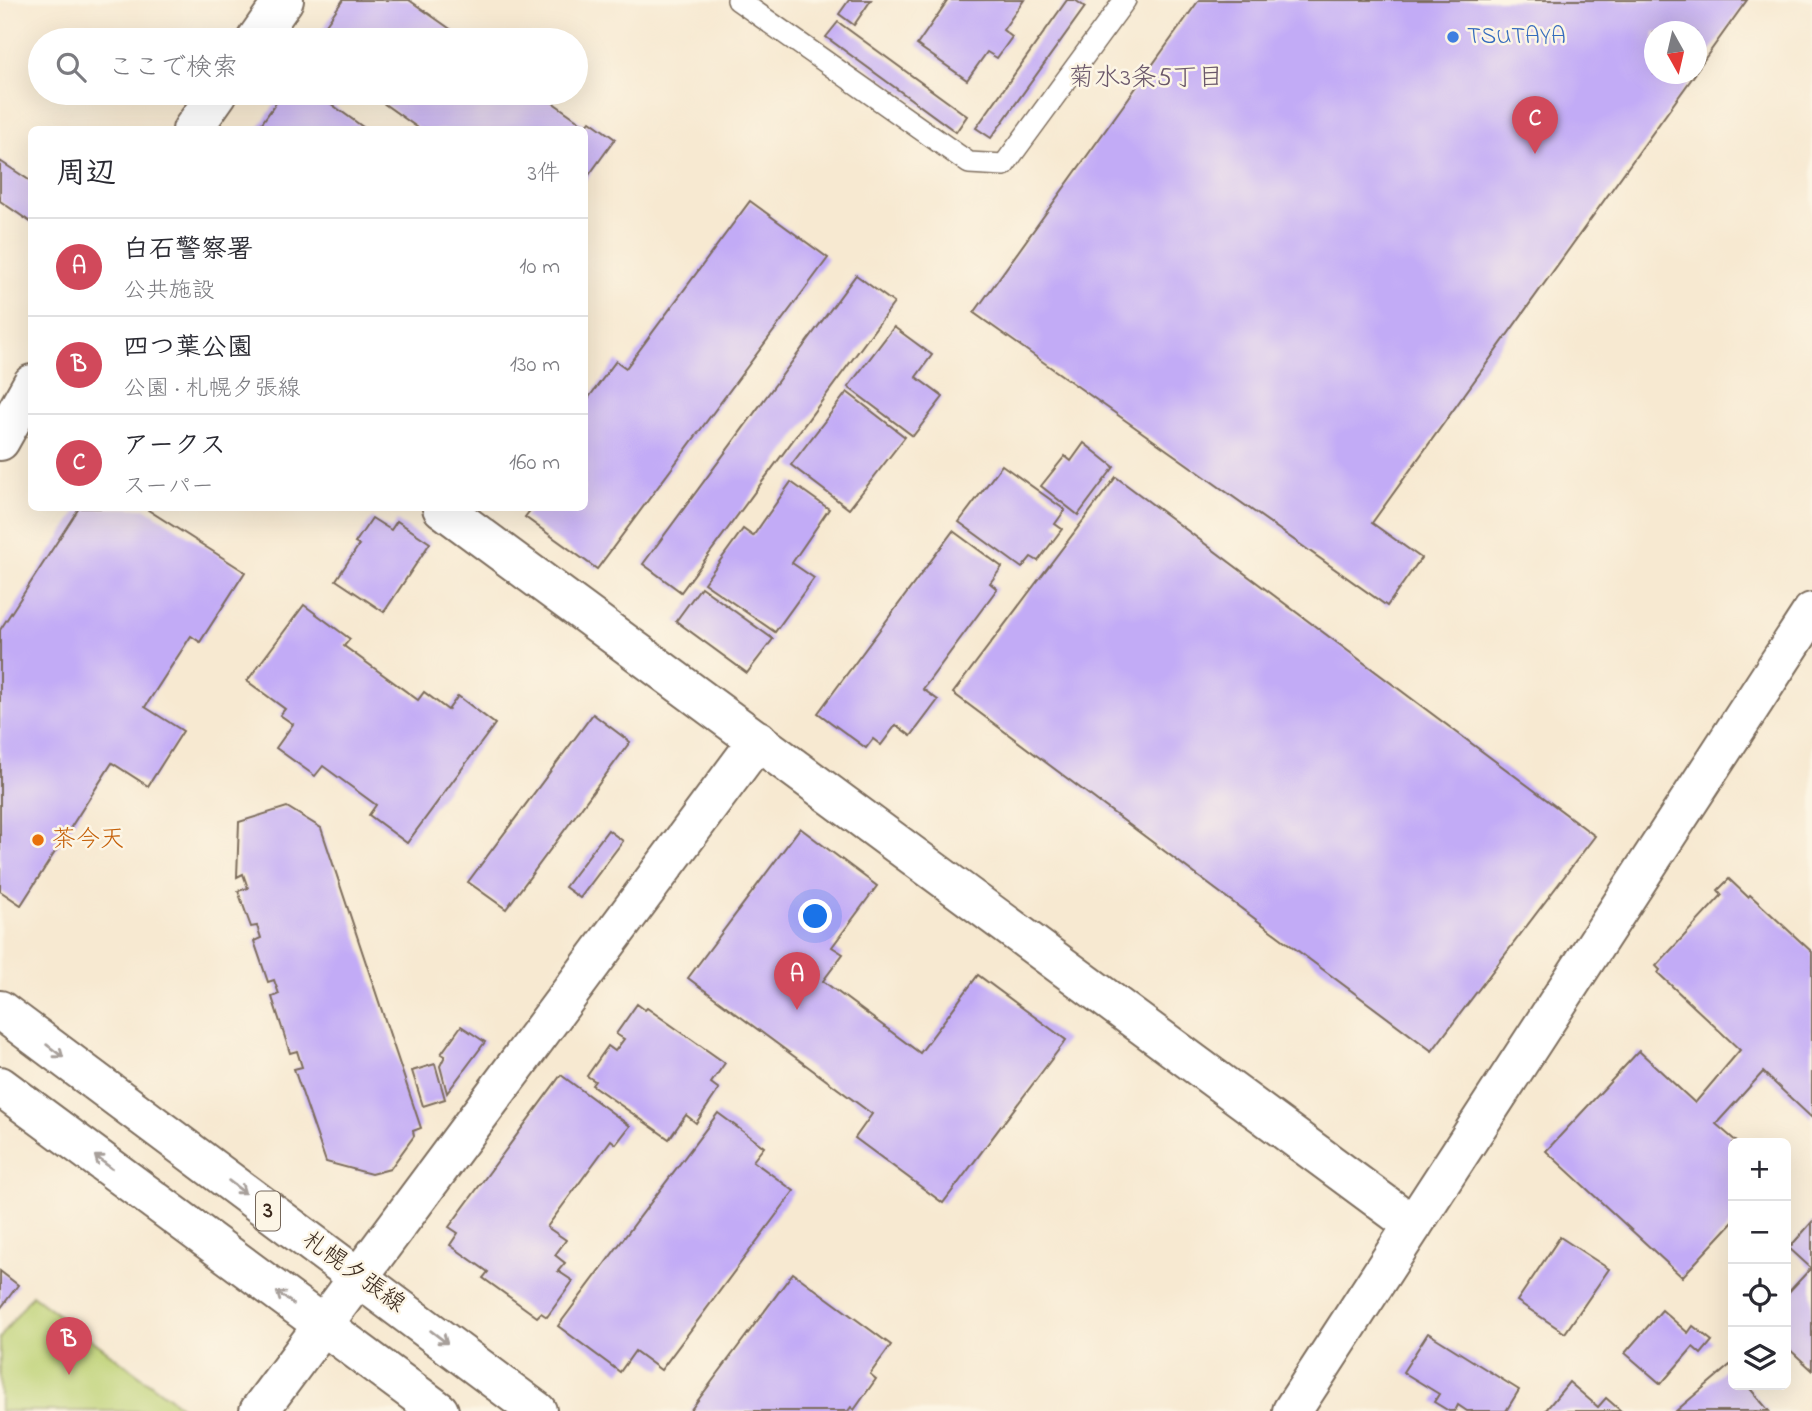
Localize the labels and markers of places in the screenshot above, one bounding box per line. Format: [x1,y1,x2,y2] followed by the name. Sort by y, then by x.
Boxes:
[1467,20,1566,55] place label: TSUTAYA
[1445,29,1461,45] marker: TSUTAYA
[1512,96,1558,154] pin: C
[52,823,124,858] place label: 茶今天
[30,832,46,848] marker: 茶今天
[774,952,820,1010] pin: A
[46,1317,92,1375] pin: B

